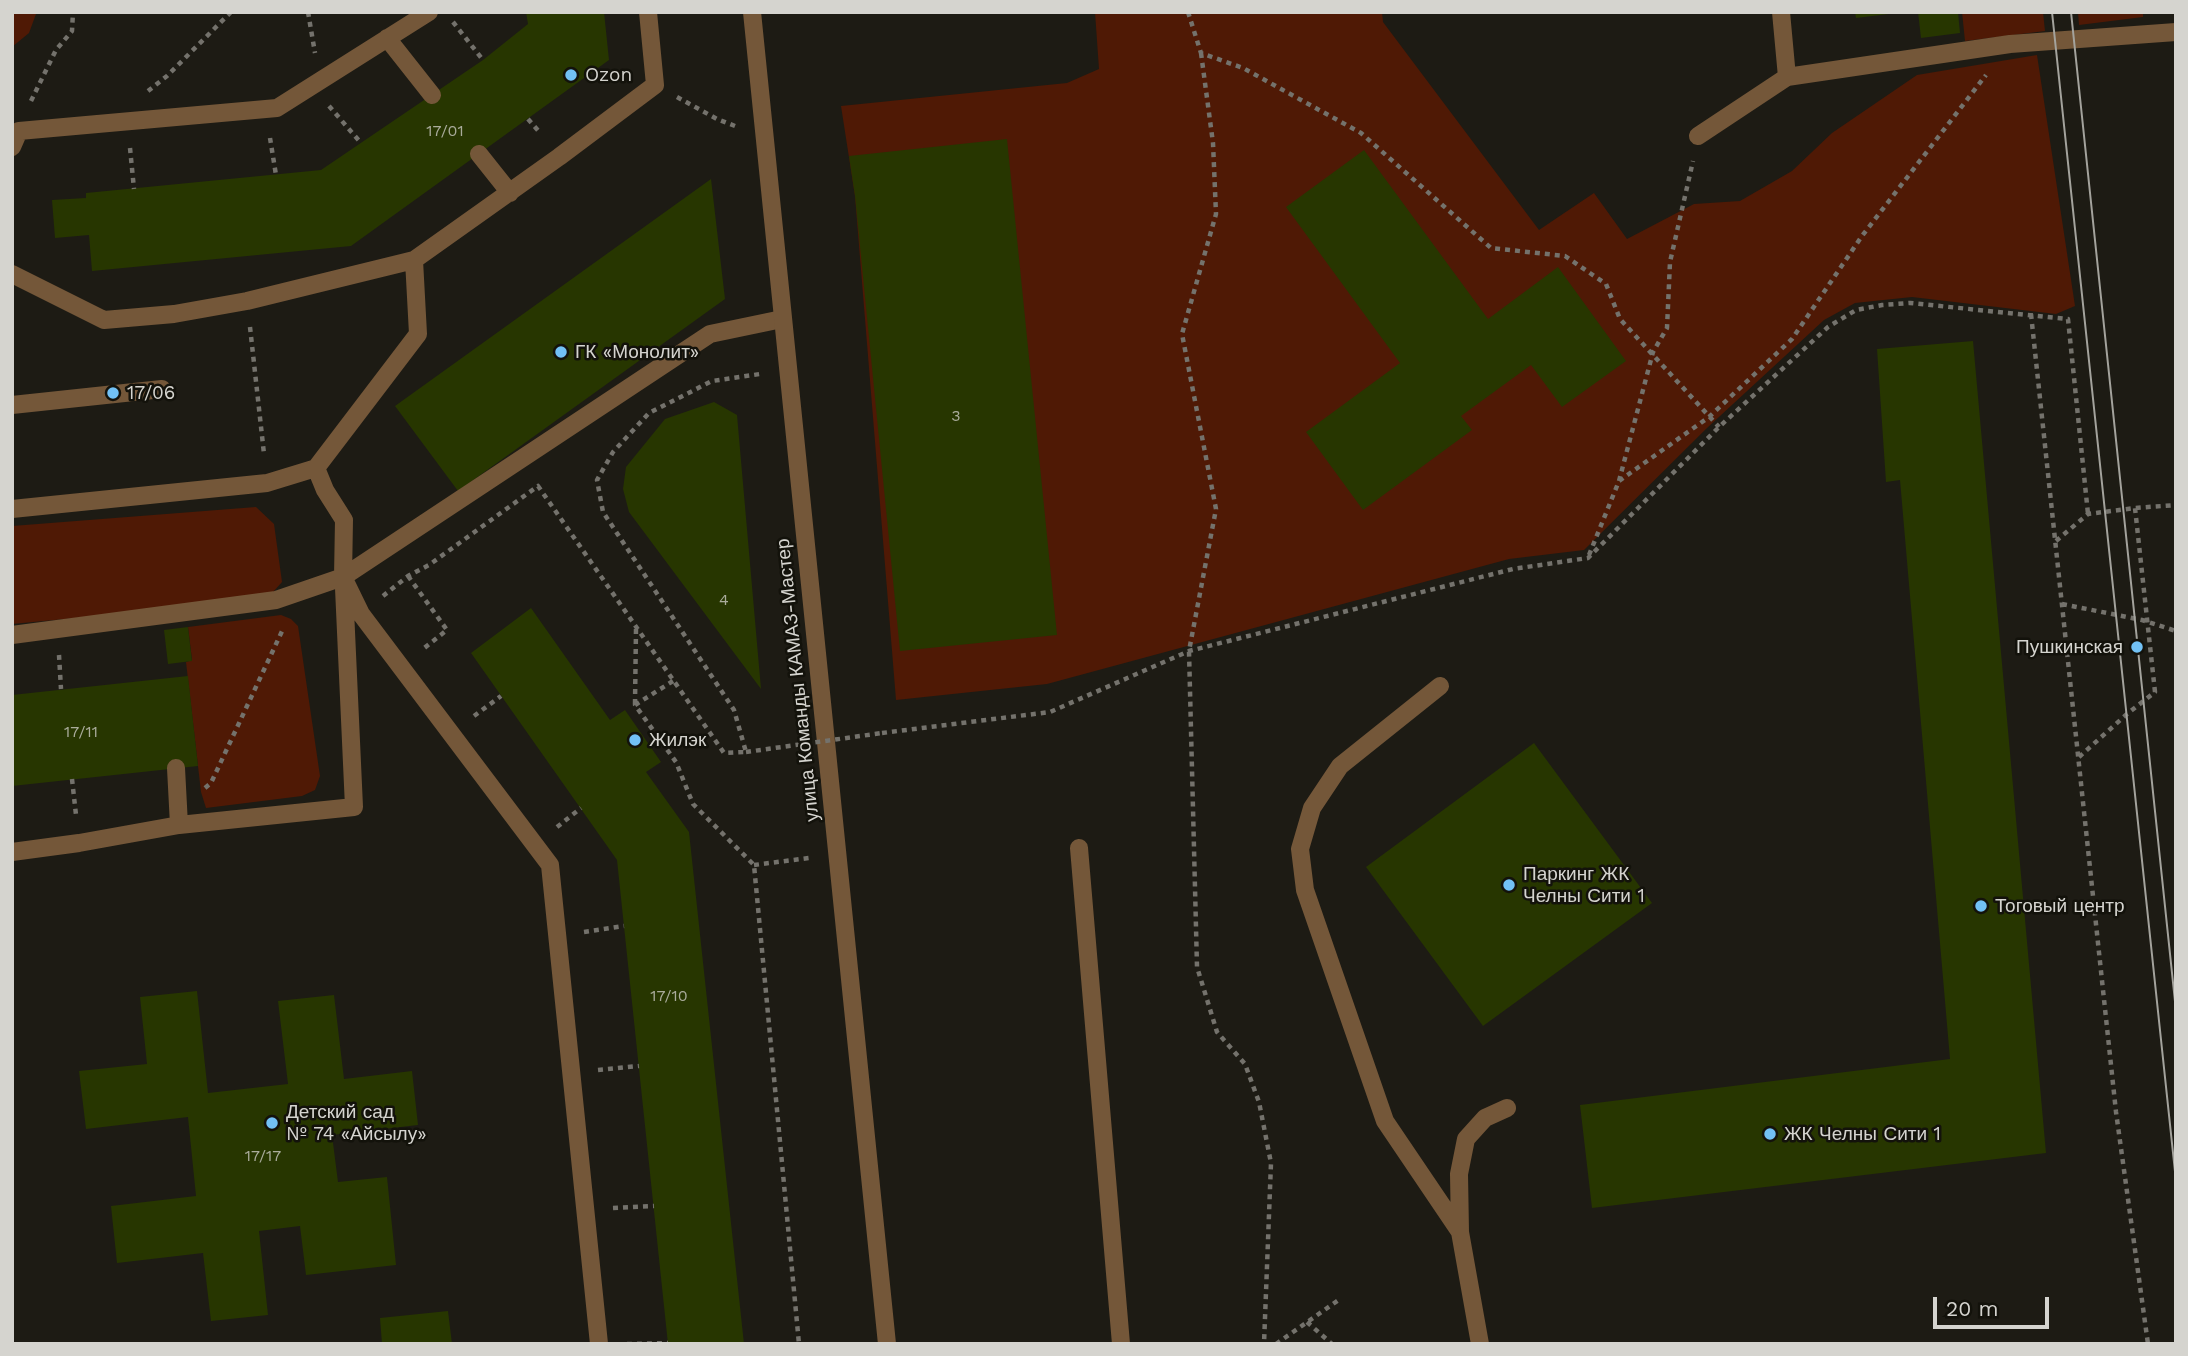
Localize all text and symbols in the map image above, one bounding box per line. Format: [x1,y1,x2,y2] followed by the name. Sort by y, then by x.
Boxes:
[585,64,632,86] place label: Ozon
[563,67,579,83] marker: Ozon
[426,121,464,141] house number: 17/01
[575,341,699,363] place label: ГК «Монолит»
[553,344,569,360] marker: ГК «Монолит»
[127,382,175,404] place label: 17/06
[105,385,121,401] marker: 17/06
[951,406,961,426] house number: 3
[772,537,824,823] street label: улица Команды КАМАЗ-Мастер
[719,590,729,610] house number: 4
[2016,636,2123,658] place label: Пушкинская
[2129,639,2145,655] marker: Пушкинская
[64,722,98,742] house number: 17/11
[649,729,706,751] place label: Жилэк
[627,732,643,748] marker: Жилэк
[1523,863,1645,907] place label: Паркинг ЖК Челны Сити 1
[1501,877,1517,893] marker: Паркинг ЖК Челны Сити 1
[1995,895,2125,917] place label: Тоговый центр
[1973,898,1989,914] marker: Тоговый центр
[650,986,688,1006] house number: 17/10
[286,1101,427,1145] place label: Детский сад № 74 «Айсылу»
[264,1115,280,1131] marker: Детский сад № 74 «Айсылу»
[1784,1123,1941,1145] place label: ЖК Челны Сити 1
[1762,1126,1778,1142] marker: ЖК Челны Сити 1
[245,1146,281,1166] house number: 17/17
[1936,1282,2052,1326] scale bar
[1946,1296,1998,1321] text: 20 m

